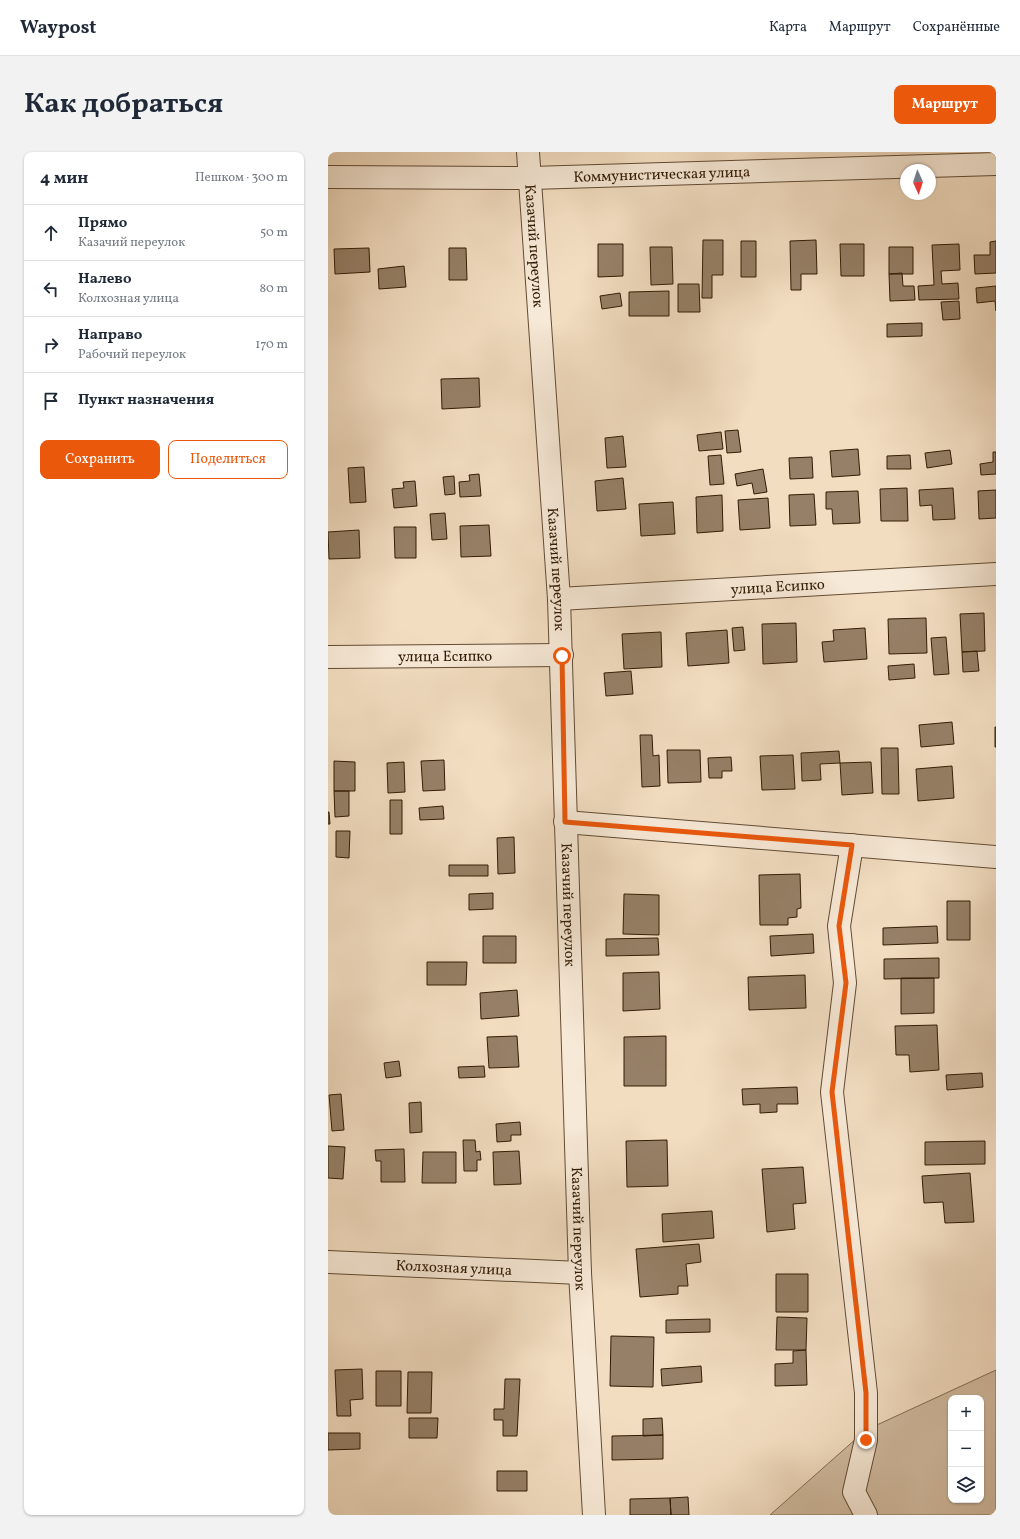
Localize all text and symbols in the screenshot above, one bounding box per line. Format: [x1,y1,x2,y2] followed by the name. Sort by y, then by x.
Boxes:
[20,15,96,41] text: Waypost
[769,18,807,37] text: Карта
[829,18,891,37] text: Маршрут
[913,18,1000,37] text: Сохранённые
[24,85,223,124] text: Как добраться
[894,85,996,124] button: Маршрут
[573,162,751,189] street label: Коммунистическая улица
[900,164,936,200] north arrow
[40,167,88,190] text: 4 мин
[195,169,288,187] text: Пешком · 300 m
[518,183,548,308] street label: Казачий переулок
[78,213,127,234] text: Прямо
[40,222,62,244] icon: ahead
[260,224,288,242] text: 50 m
[78,234,185,252] text: Казачий переулок
[78,269,132,290] text: Налево
[40,278,62,300] icon: left
[259,280,288,298] text: 80 m
[78,290,179,308] text: Колхозная улица
[78,325,142,346] text: Направо
[40,334,62,356] icon: right
[255,336,288,354] text: 170 m
[78,346,186,364] text: Рабочий переулок
[40,390,62,412] icon: arrive
[78,390,214,411] text: Пункт назначения
[40,440,160,479] button: Сохранить
[168,440,288,479] button: Поделиться
[541,507,569,631] street label: Казачий переулок
[730,575,825,601] street label: улица Есипко
[398,647,492,668] street label: улица Есипко
[553,647,571,665] route start
[555,843,579,967] street label: Казачий переулок
[565,1167,590,1291] street label: Казачий переулок
[395,1256,513,1282] street label: Колхозная улица
[948,1395,984,1503] map controls
[948,1395,984,1431] button: +
[857,1431,875,1449] route end
[948,1431,984,1467] button: −
[948,1467,984,1503] button: layers

